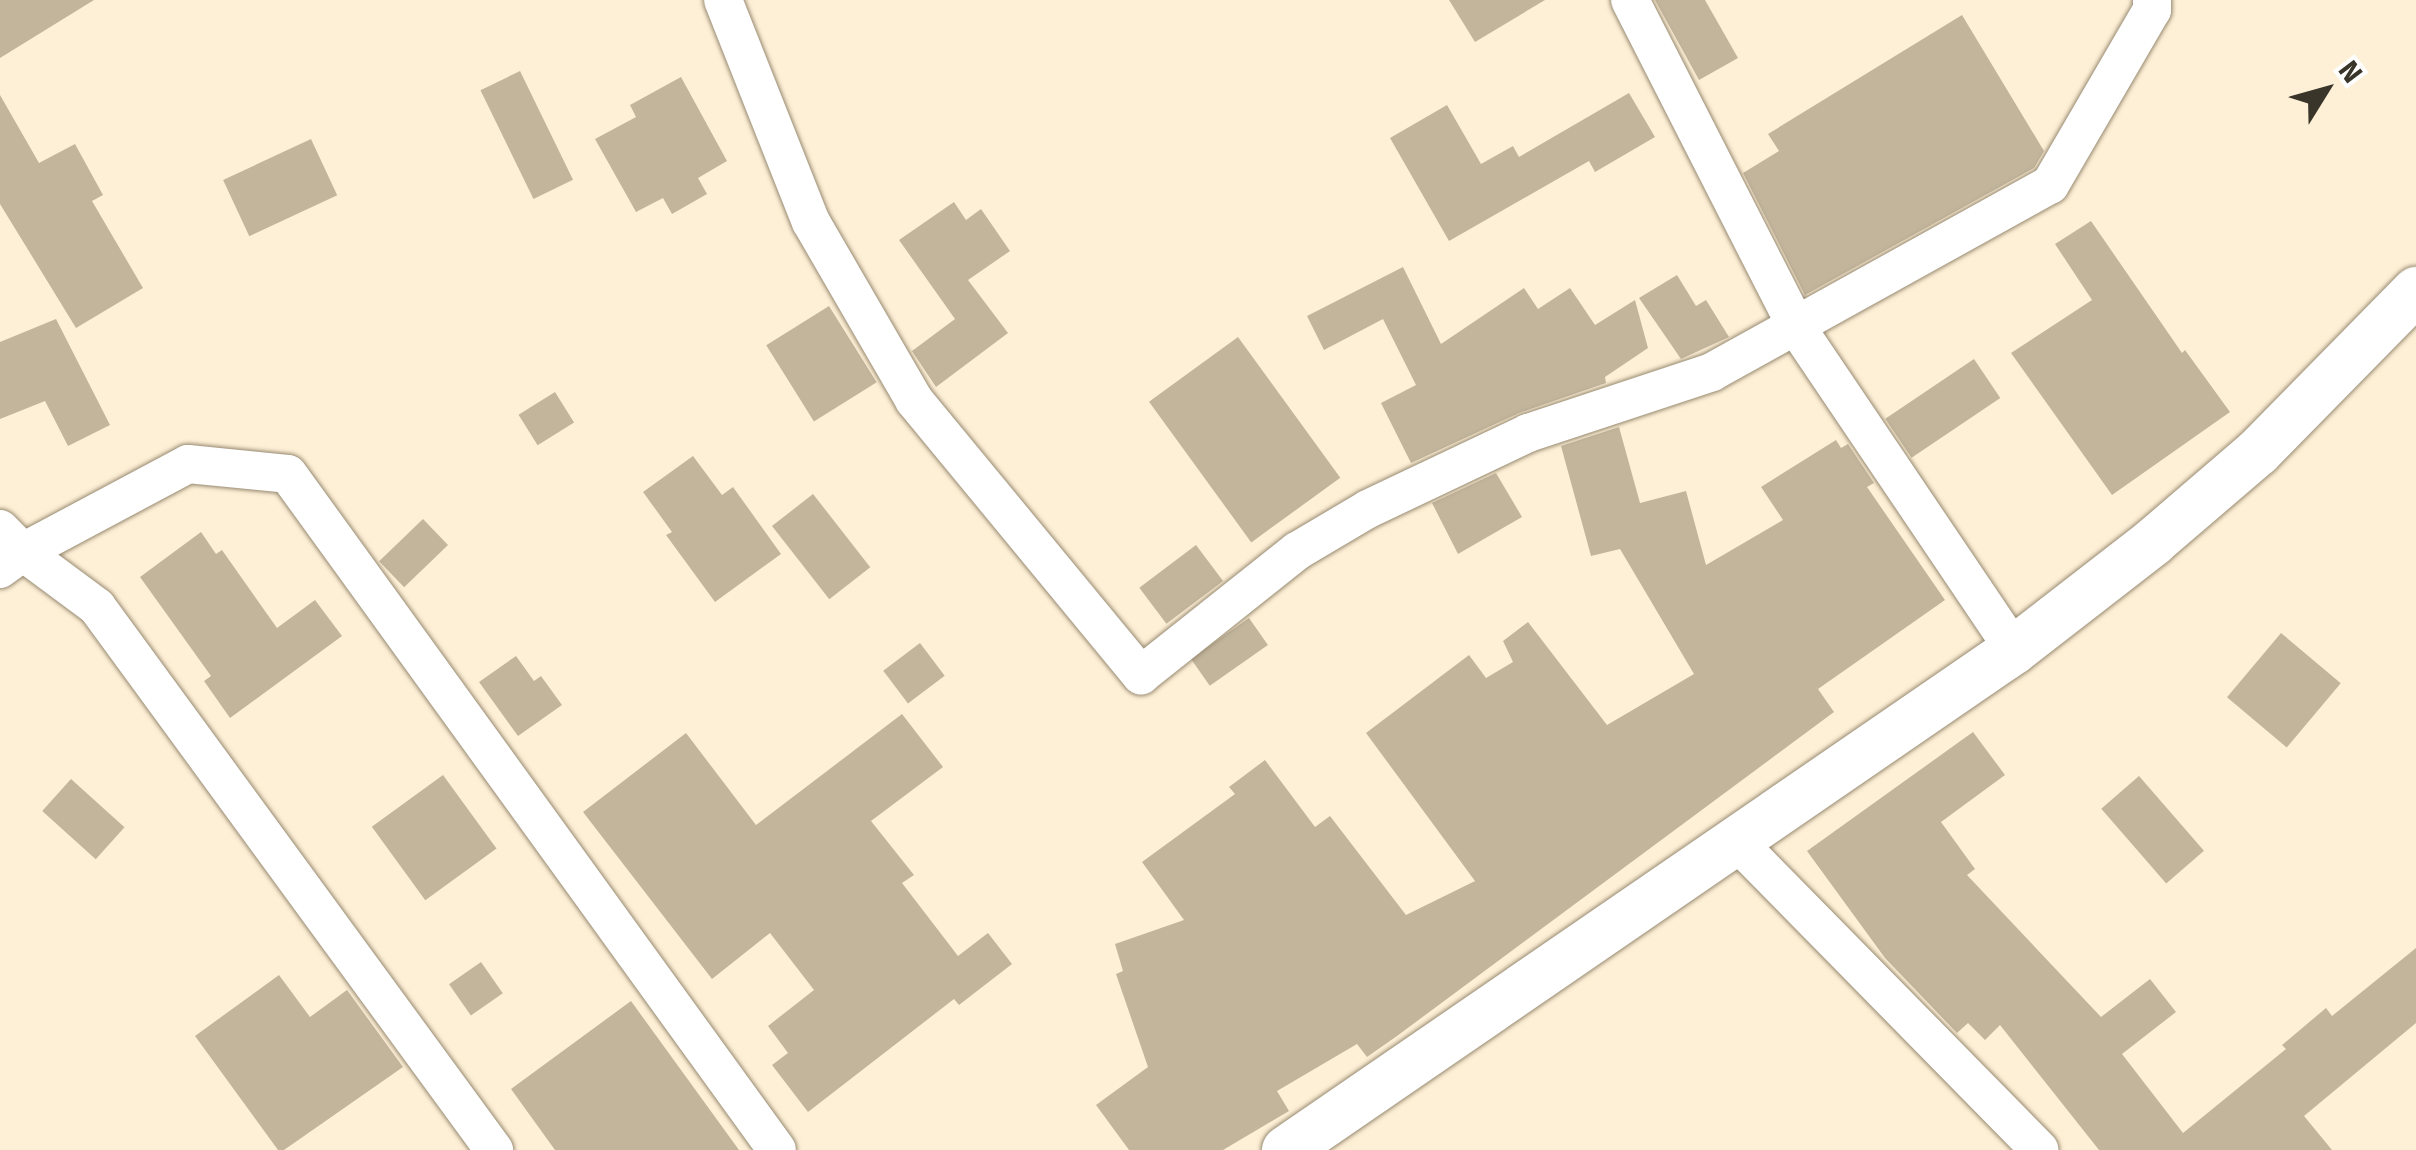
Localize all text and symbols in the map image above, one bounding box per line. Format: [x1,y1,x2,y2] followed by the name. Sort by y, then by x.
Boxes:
[2276,40,2376,140] north arrow
[2332,54,2369,89] text: N

